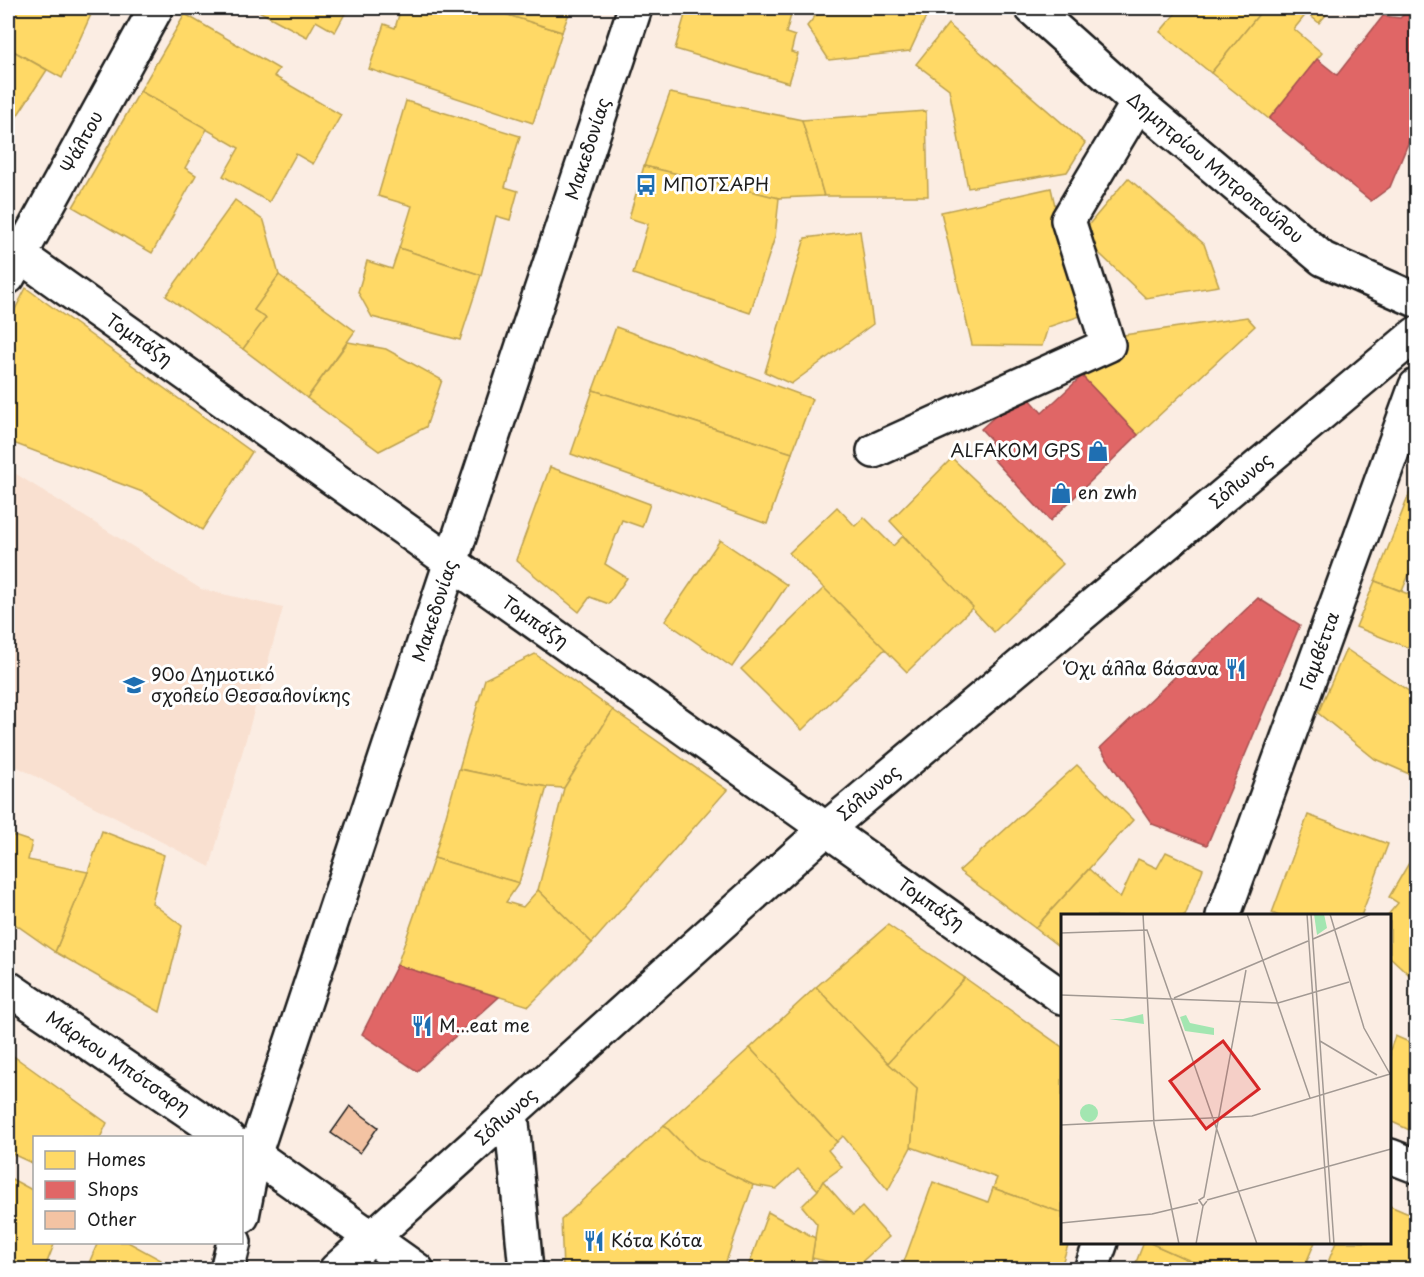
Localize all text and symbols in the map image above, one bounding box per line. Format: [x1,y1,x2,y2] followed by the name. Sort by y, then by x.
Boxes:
[1122,85,1310,249] street label: Δημητρίου Μητροπούλου
[557,94,616,203] street label: Μακεδονίας
[53,105,109,177] street label: Ψάλτου
[663,170,769,197] place label: ΜΠΟΤΣΑΡΗ
[634,173,658,197] bus stop icon: ΜΠΟΤΣΑΡΗ
[101,306,179,372] street label: Τομπάζη
[951,436,1081,463] place label: ALFAKOM GPS
[1086,439,1110,463] shop icon: ALFAKOM GPS
[1203,445,1277,514] street label: Σόλωνος
[1078,478,1137,505] place label: en zwh
[1049,481,1073,505] shop icon: en zwh
[404,556,463,665] street label: Μακεδονίας
[497,588,575,654] street label: Τομπάζη
[1292,607,1345,694] street label: Γαμβέττα
[1062,654,1219,681] place label: Όχι άλλα βάσανα
[1224,657,1248,681] restaurant icon: Όχι άλλα βάσανα
[151,660,351,708] place label: 90ο Δημοτικό σχολείο Θεσσαλονίκης
[122,673,146,697] school or university icon: 90ο Δημοτικό σχολείο Θεσσαλονίκης
[831,757,905,826] street label: Σόλωνος
[893,870,971,936] street label: Τομπάζη
[1061,914,1391,1244] inset map
[41,1003,197,1120] street label: Μάρκου Μπότσαρη
[439,1011,530,1038] place label: M...eat me
[410,1014,434,1038] restaurant icon: M...eat me
[468,1081,542,1151] street label: Σόλωνος
[33,1136,243,1244] legend
[87,1145,145,1172] text: Homes
[87,1175,138,1202] text: Shops
[87,1205,137,1232] text: Other
[611,1226,702,1253] place label: Κότα Κότα
[582,1229,606,1253] restaurant icon: Κότα Κότα

